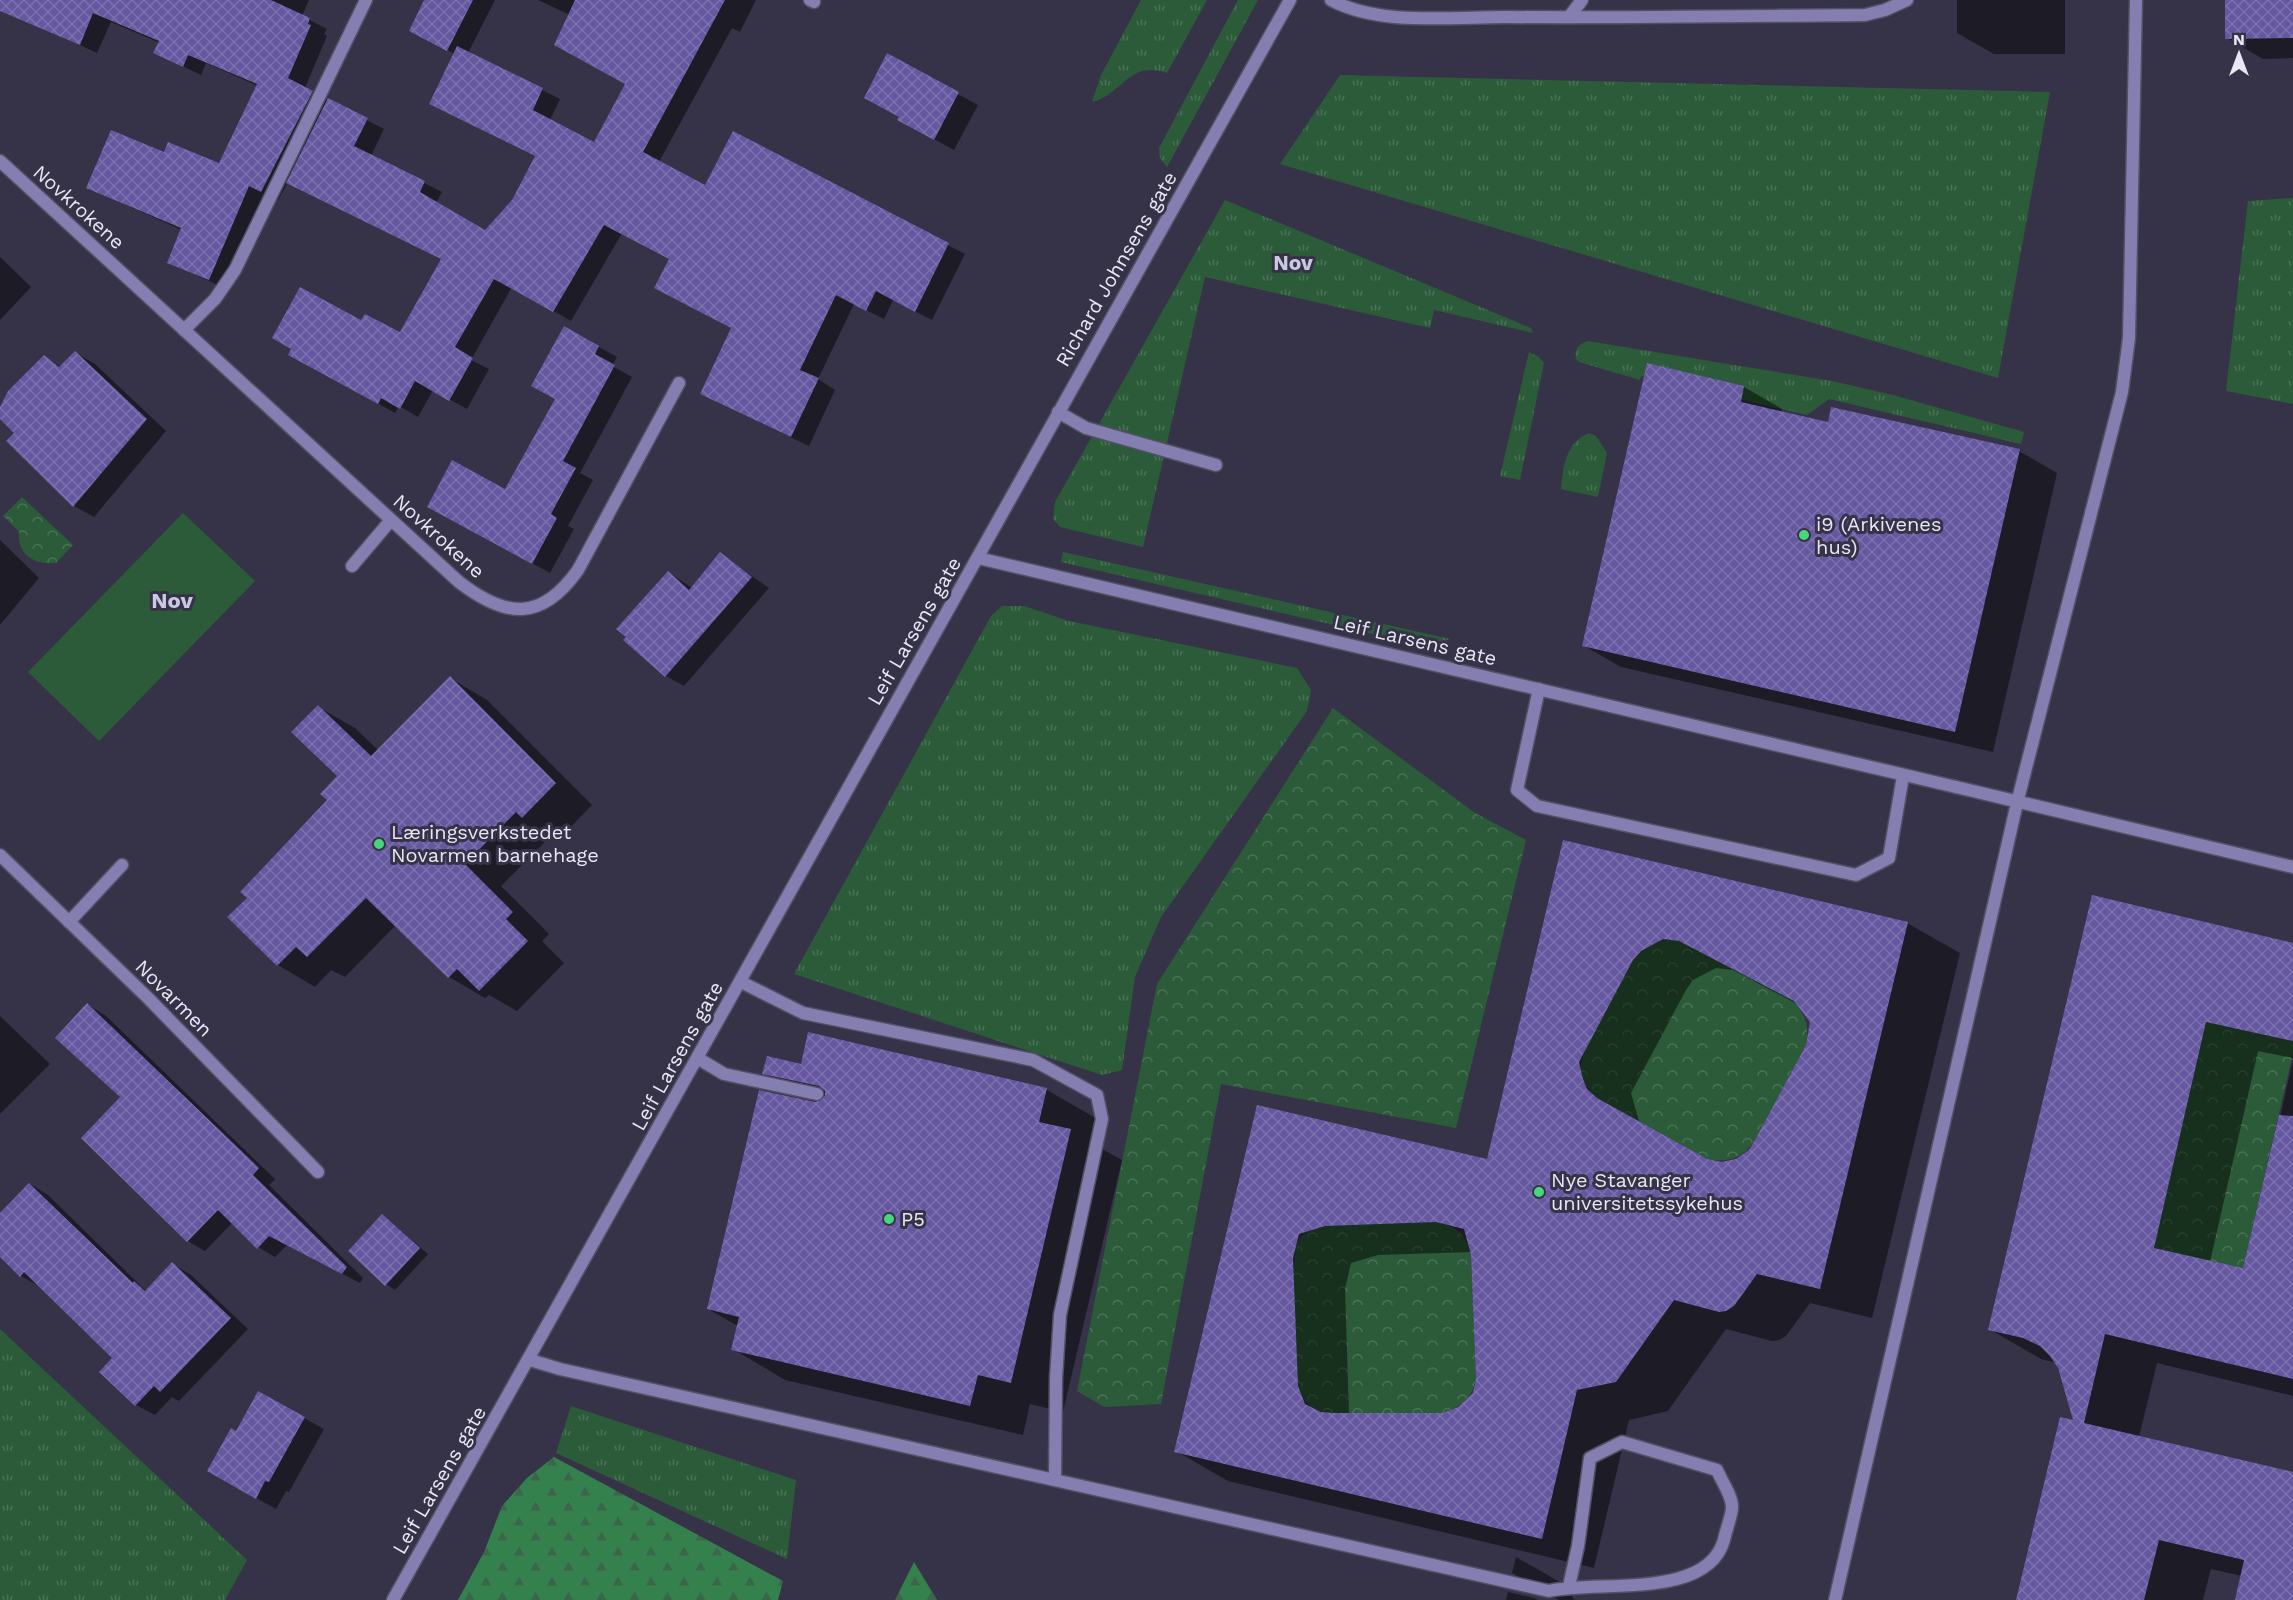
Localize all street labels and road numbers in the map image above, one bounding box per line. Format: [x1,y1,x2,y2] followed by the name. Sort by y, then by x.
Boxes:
[28,160,130,254] street label: Novkrokene
[1050,167,1182,371] street label: Richard Johnsens gate
[388,489,490,583] street label: Novkrokene
[862,553,966,709] street label: Leif Larsens gate
[1331,610,1499,670] street label: Leif Larsens gate
[130,954,218,1042] street label: Novarmen
[626,977,728,1135] street label: Leif Larsens gate
[387,1402,491,1558] street label: Leif Larsens gate

